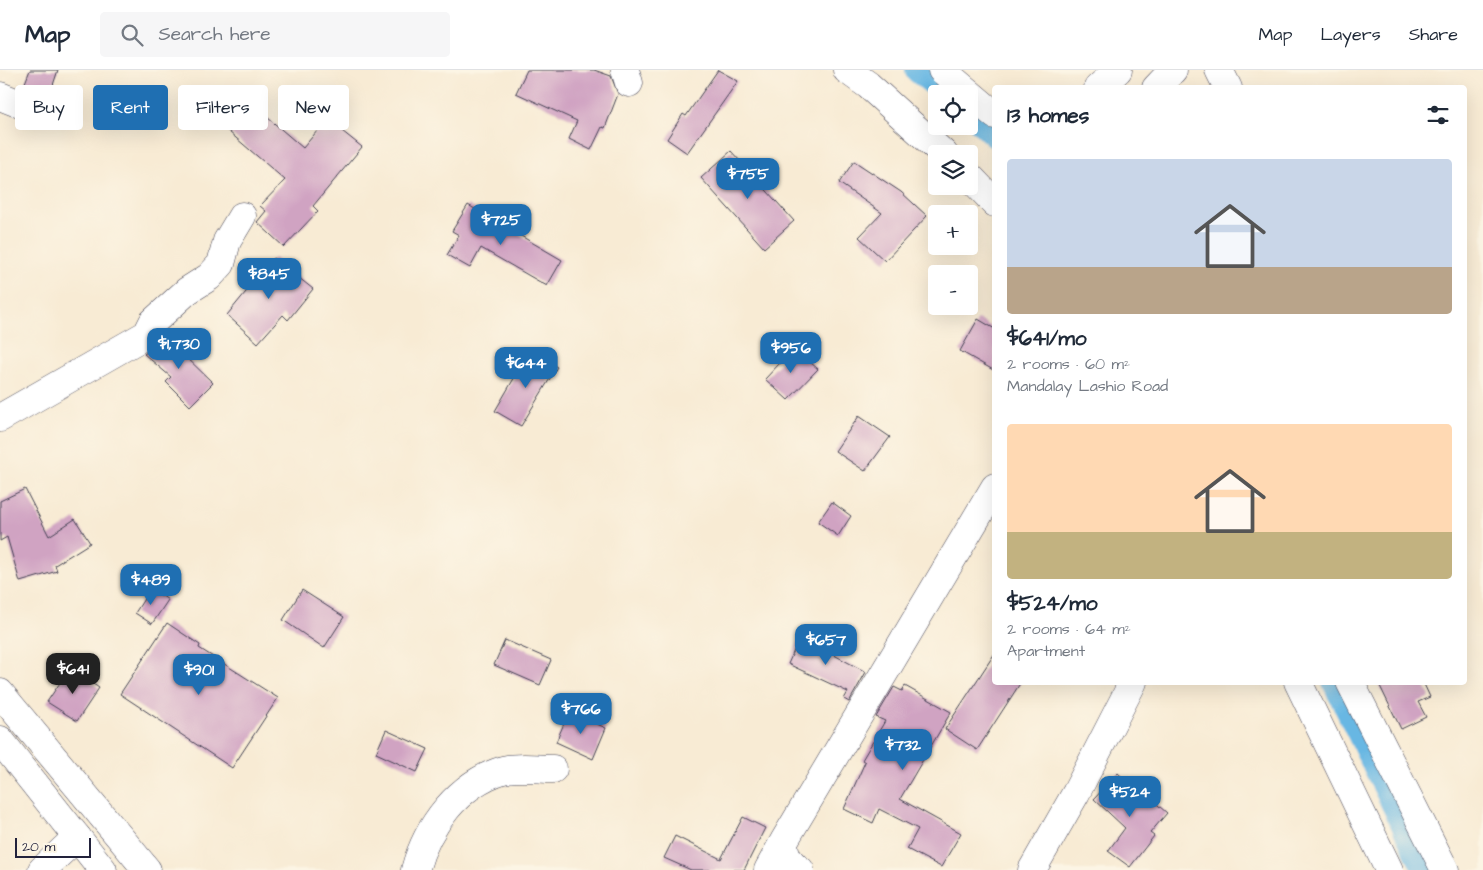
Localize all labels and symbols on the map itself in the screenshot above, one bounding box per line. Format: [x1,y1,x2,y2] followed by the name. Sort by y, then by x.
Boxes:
[718,158,778,200] pin: $755
[471,204,531,246] pin: $725
[239,258,299,300] pin: $845
[138,328,220,370] pin: $1,730
[761,332,821,374] pin: $956
[496,346,556,389] pin: $644
[121,564,181,606] pin: $489
[796,624,856,666] pin: $657
[43,652,103,695] pin: $641
[169,654,229,696] pin: $901
[551,692,611,735] pin: $766
[873,728,933,771] pin: $732
[1100,776,1160,818] pin: $524
[15,835,91,858] scale bar

